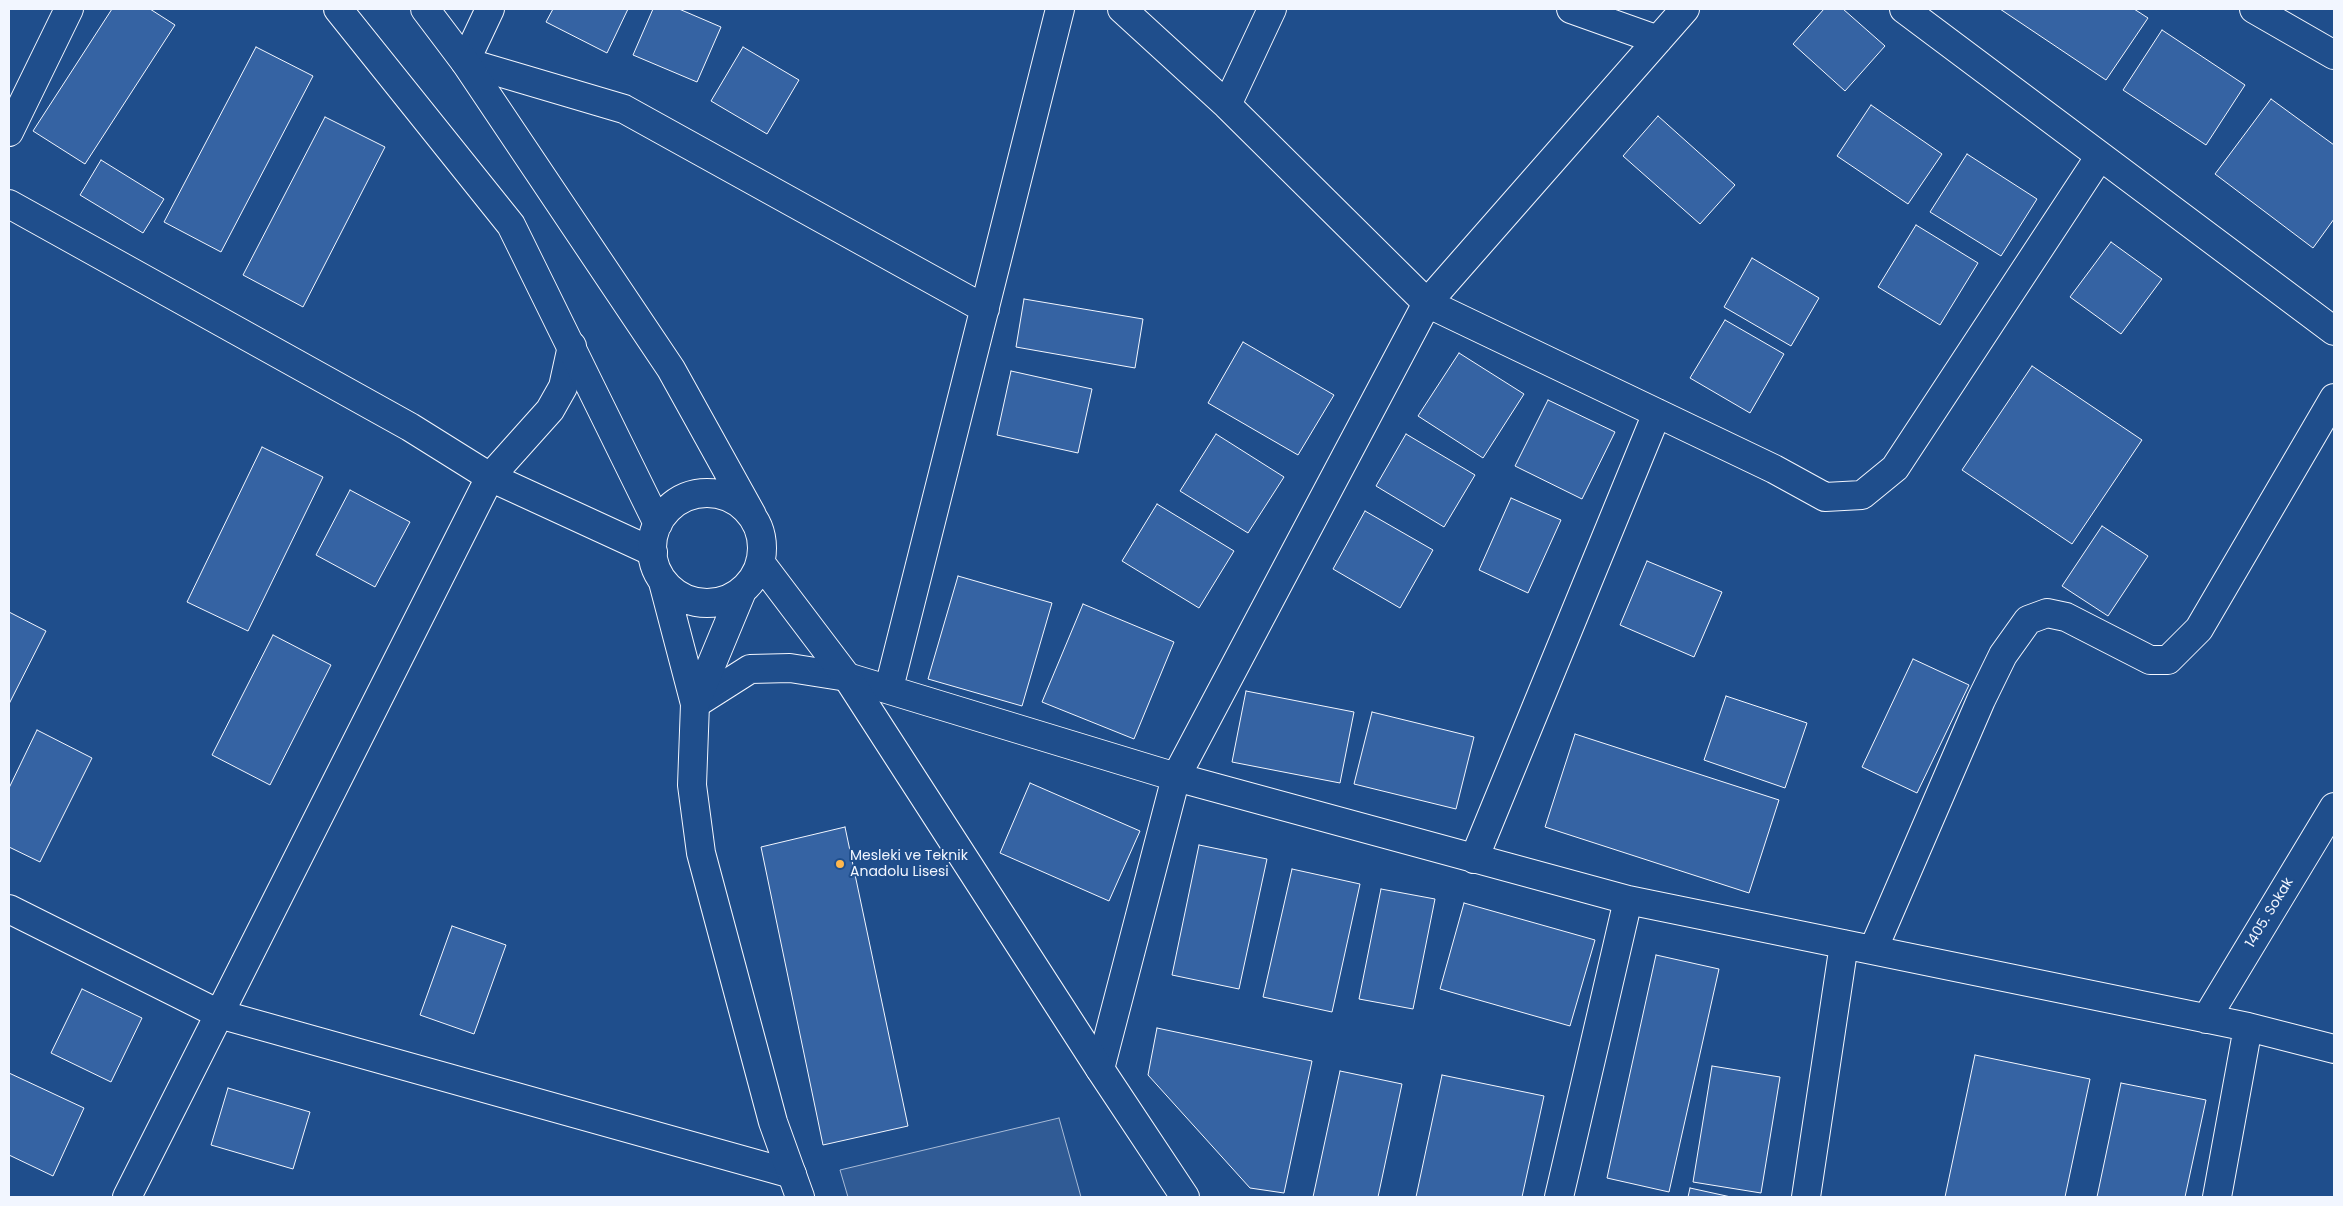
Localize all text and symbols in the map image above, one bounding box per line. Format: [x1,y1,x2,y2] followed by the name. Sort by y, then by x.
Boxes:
[850,848,968,880] place label: Mesleki ve Teknik Anadolu Lisesi
[834,858,846,870] marker: Mesleki ve Teknik Anadolu Lisesi
[2243,875,2297,951] street label: 1405. Sokak

